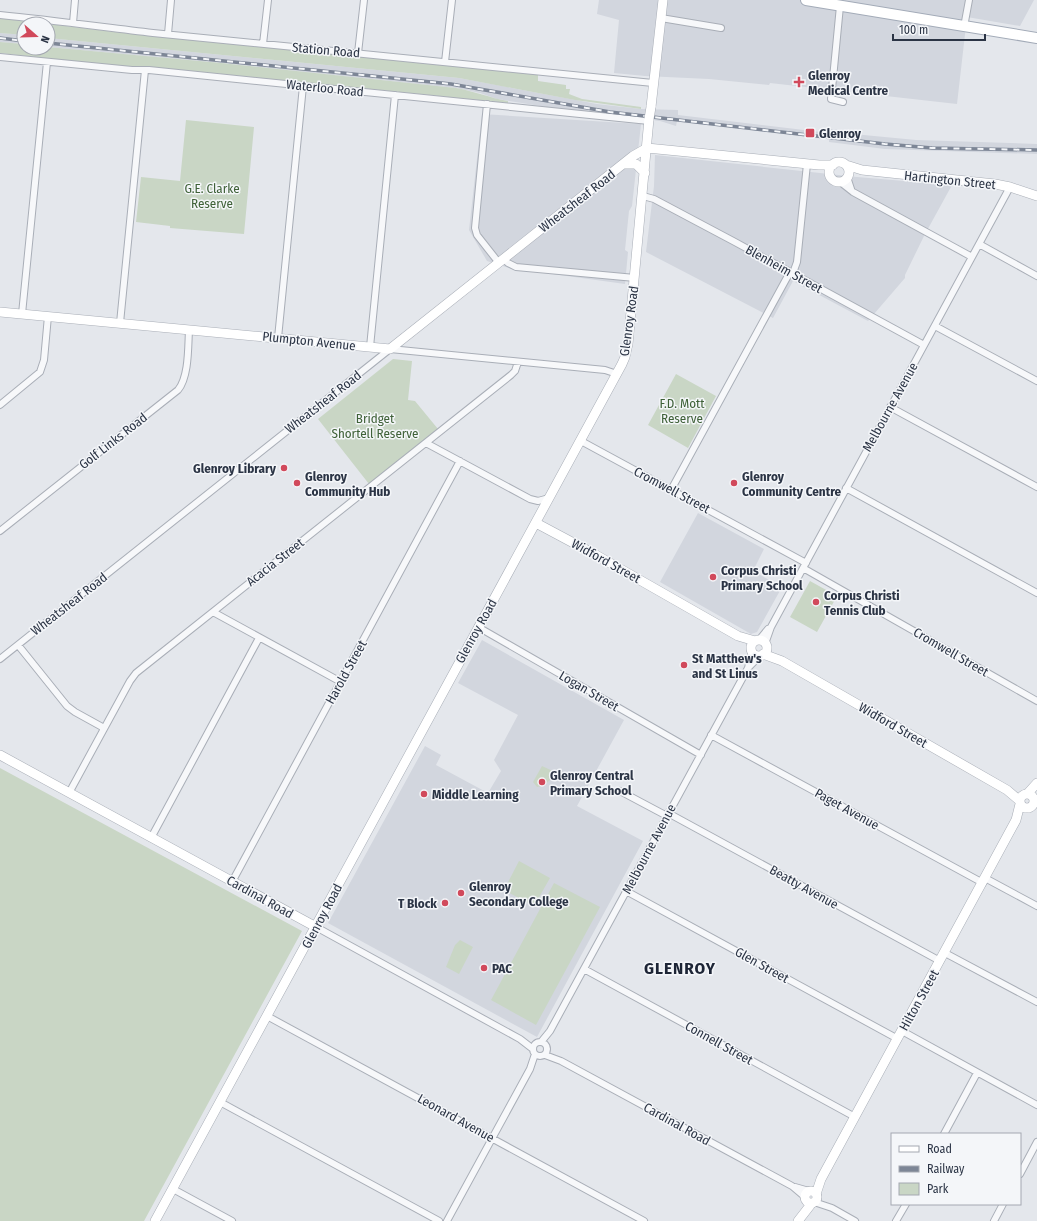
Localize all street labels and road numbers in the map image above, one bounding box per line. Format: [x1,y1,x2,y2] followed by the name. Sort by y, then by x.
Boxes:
[291,40,361,60] street label: Station Road
[286,76,364,100] street label: Waterloo Road
[536,167,618,235] street label: Wheatsheaf Road
[903,168,997,192] street label: Hartington Street
[743,242,826,297] street label: Blenheim Street
[617,285,641,357] street label: Glenroy Road
[262,329,356,353] street label: Plumpton Avenue
[859,360,921,454] street label: Melbourne Avenue
[282,368,364,436] street label: Wheatsheaf Road
[76,410,150,472] street label: Golf Links Road
[631,464,713,517] street label: Cromwell Street
[243,534,307,589] street label: Acacia Street
[569,536,644,587] street label: Widford Street
[28,570,110,638] street label: Wheatsheaf Road
[452,596,500,666] street label: Glenroy Road
[911,624,992,680] street label: Cromwell Street
[322,637,370,707] street label: Harold Street
[556,668,622,714] street label: Logan Street
[856,699,931,751] street label: Widford Street
[812,785,882,833] street label: Paget Avenue
[619,802,679,896] street label: Melbourne Avenue
[767,862,841,912] street label: Beatty Avenue
[224,873,296,921] street label: Cardinal Road
[299,881,345,951] street label: Glenroy Road
[733,944,792,986] street label: Glen Street
[896,966,942,1033] street label: Hilton Street
[682,1018,756,1068] street label: Connell Street
[415,1091,497,1145] street label: Leonard Avenue
[641,1100,713,1148] street label: Cardinal Road

